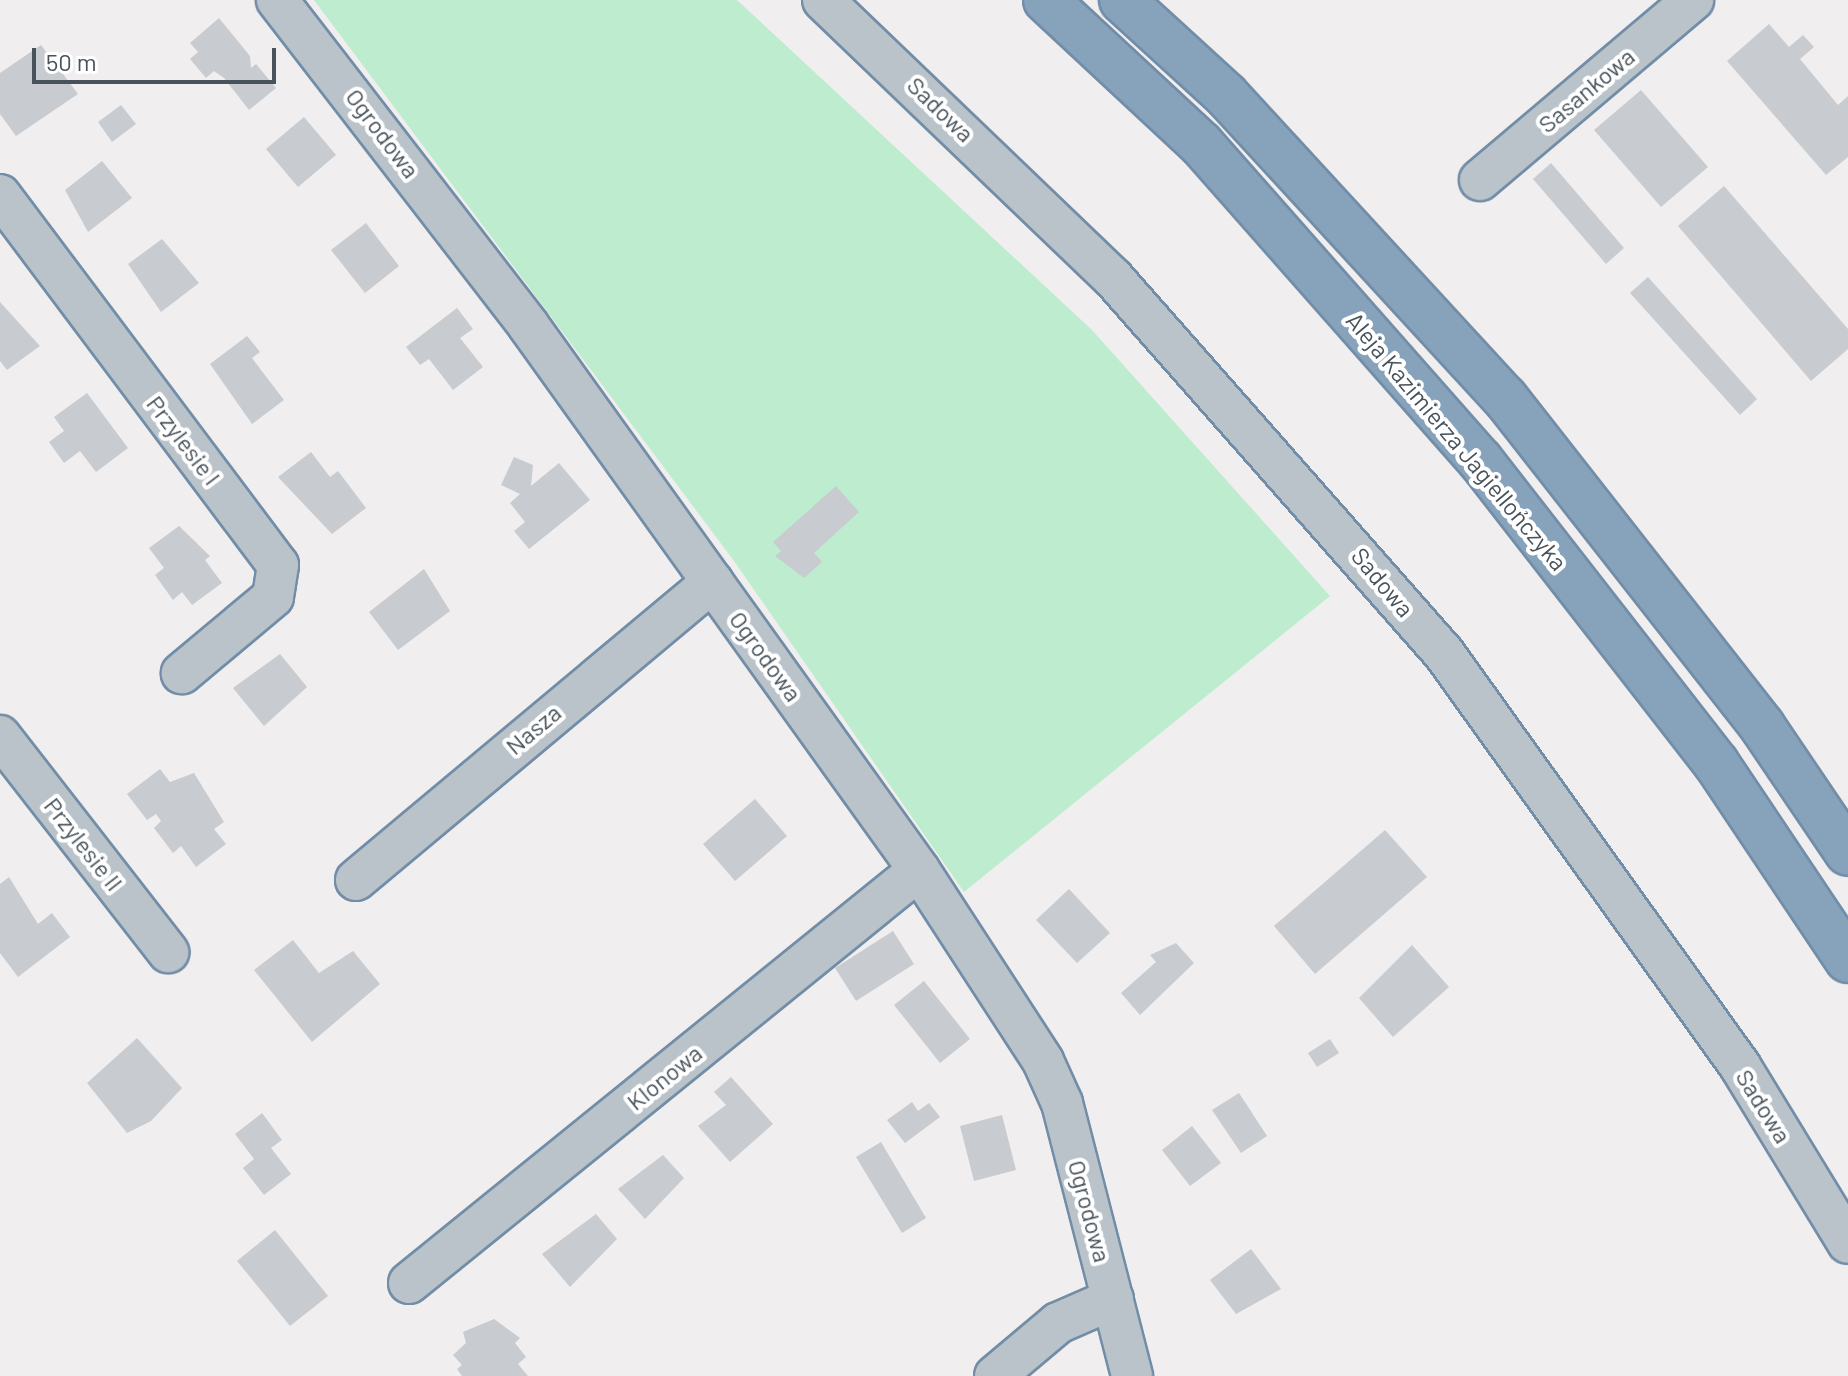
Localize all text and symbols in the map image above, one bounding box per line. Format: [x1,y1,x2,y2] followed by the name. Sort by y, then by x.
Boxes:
[36,32,280,82] scale bar
[1532,42,1640,138] street label: Sasankowa
[46,47,97,76] text: 50 m
[902,70,980,148] street label: Sadowa
[340,83,426,183] street label: Ogrodowa
[1341,306,1573,576] street label: Aleja Kazimierza Jagiellończyka
[141,390,227,490] street label: Przylesie I
[1346,542,1420,622] street label: Sadowa
[724,605,808,707] street label: Ogrodowa
[500,698,566,760] street label: Nasza
[39,792,129,896] street label: Przylesie II
[621,1038,707,1116] street label: Klonowa
[1730,1064,1798,1148] street label: Sadowa
[1063,1157,1117,1265] street label: Ogrodowa

